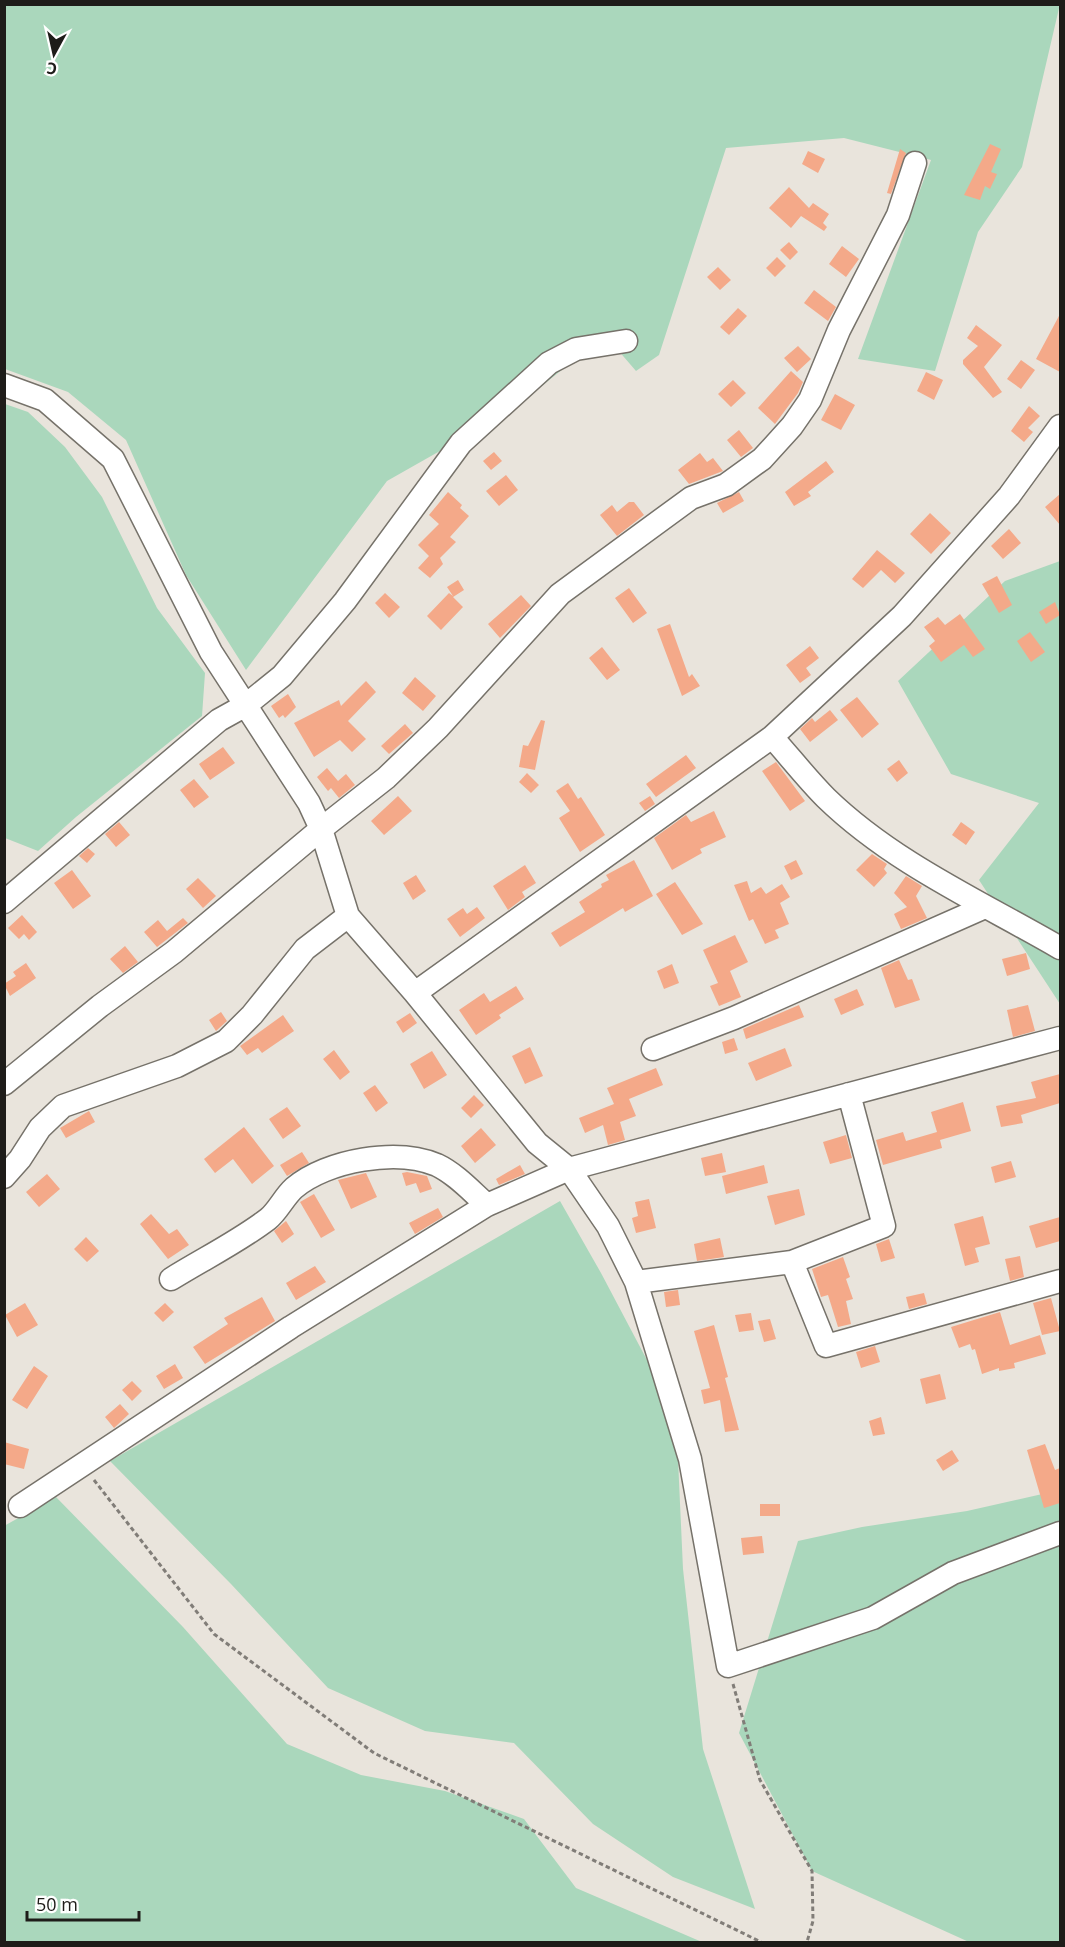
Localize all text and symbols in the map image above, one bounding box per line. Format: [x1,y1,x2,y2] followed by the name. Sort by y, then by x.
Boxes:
[24,24,84,84] north arrow
[45,57,58,80] text: С
[27,1884,140,1922] scale bar
[36,1892,78,1916] text: 50 m

